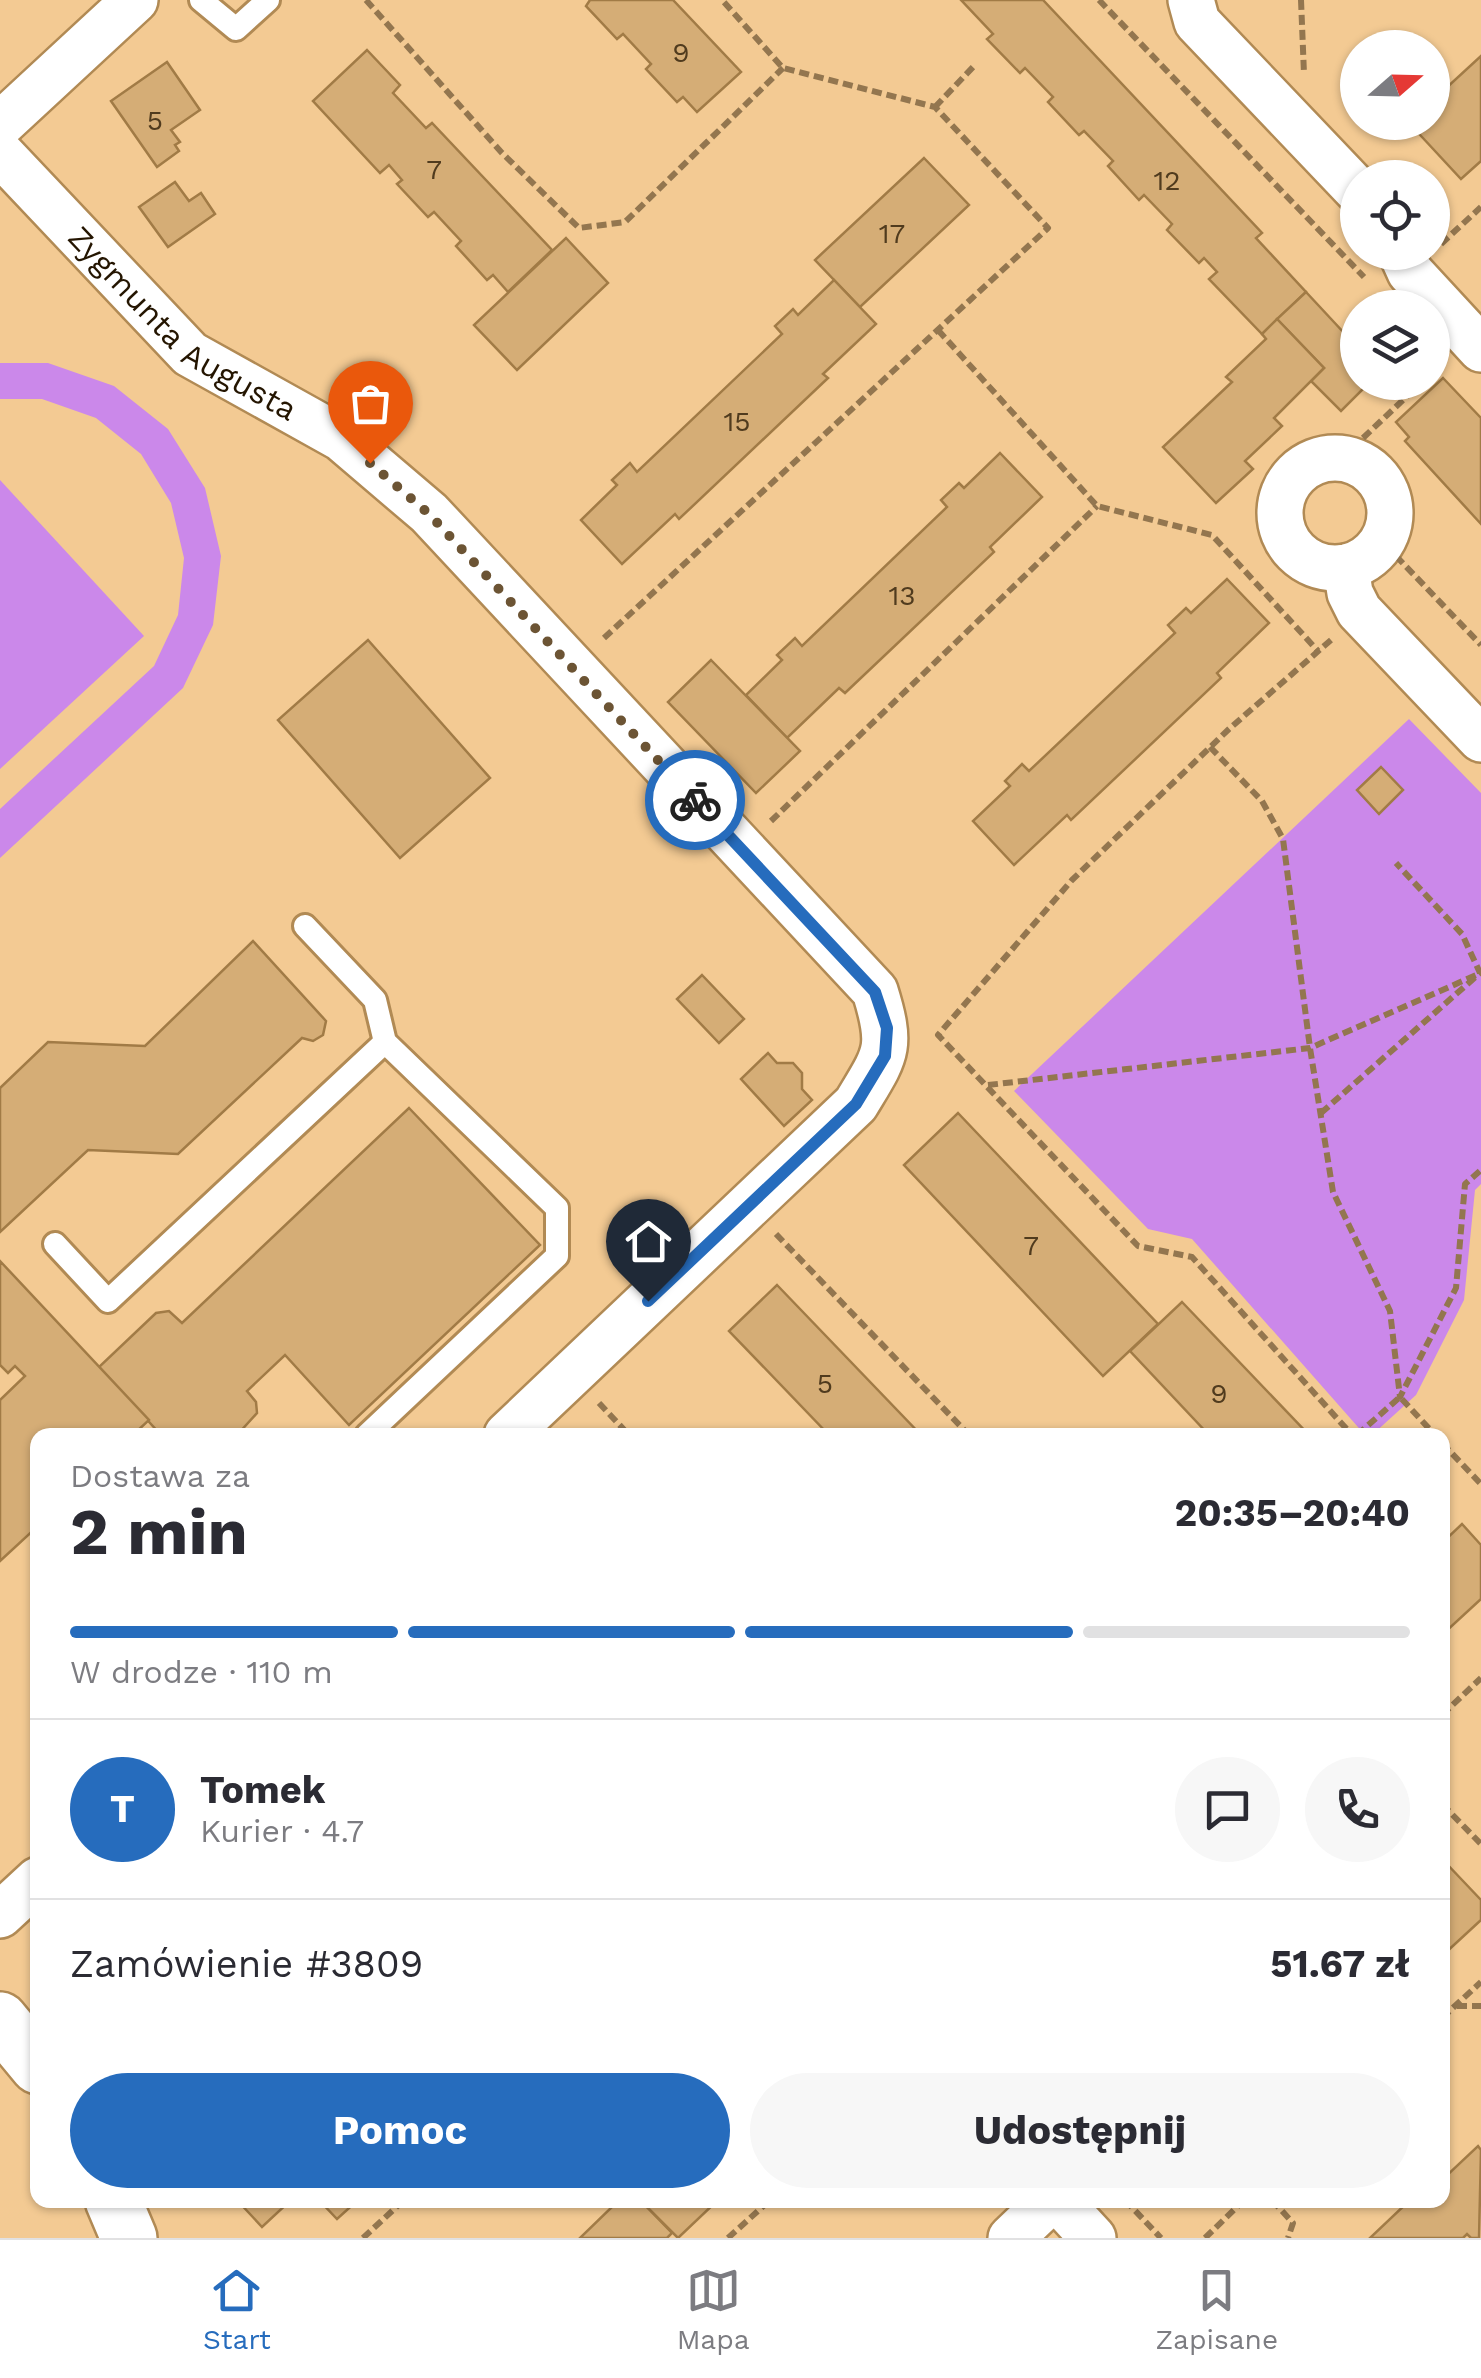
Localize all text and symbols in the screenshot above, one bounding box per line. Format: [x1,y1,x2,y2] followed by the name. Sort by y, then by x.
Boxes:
[1340,30,1450,140] north arrow
[1340,30,1450,400] map controls
[672,36,690,69] house number: 9
[147,104,163,137] house number: 5
[426,153,442,186] house number: 7
[1340,160,1450,270] button: locate
[1153,164,1181,197] house number: 12
[879,217,905,250] house number: 17
[60,218,304,429] street label: Zygmunta Augusta
[1340,290,1450,400] button: layers
[328,361,413,464] pin
[343,376,398,431] icon: bag
[723,405,751,438] house number: 15
[888,579,916,612] house number: 13
[645,750,745,850] courier
[668,773,723,828] icon: bike
[606,1199,691,1302] pin
[621,1214,676,1269] icon: home
[1023,1229,1039,1262] house number: 7
[817,1367,833,1400] house number: 5
[1210,1377,1228,1410] house number: 9
[70,1457,250,1495] text: Dostawa za
[1175,1491,1410,1535] text: 20:35–20:40
[70,1494,248,1570] text: 2 min
[70,1653,333,1691] text: W drodze · 110 m
[1175,1757,1280,1862] button: chat
[1305,1757,1410,1862] button: phone
[200,1768,325,1812] text: Tomek
[110,1787,135,1831] text: T
[200,1812,364,1850] text: Kurier · 4.7
[70,1942,423,1986] text: Zamówienie #3809
[1270,1942,1410,1986] text: 51.67 zł
[70,2073,730,2188] button: Pomoc
[750,2073,1410,2188] button: Udostępnij
[203,2263,271,2356] tab: Start
[677,2263,750,2356] tab: Mapa
[1155,2263,1278,2356] tab: Zapisane

